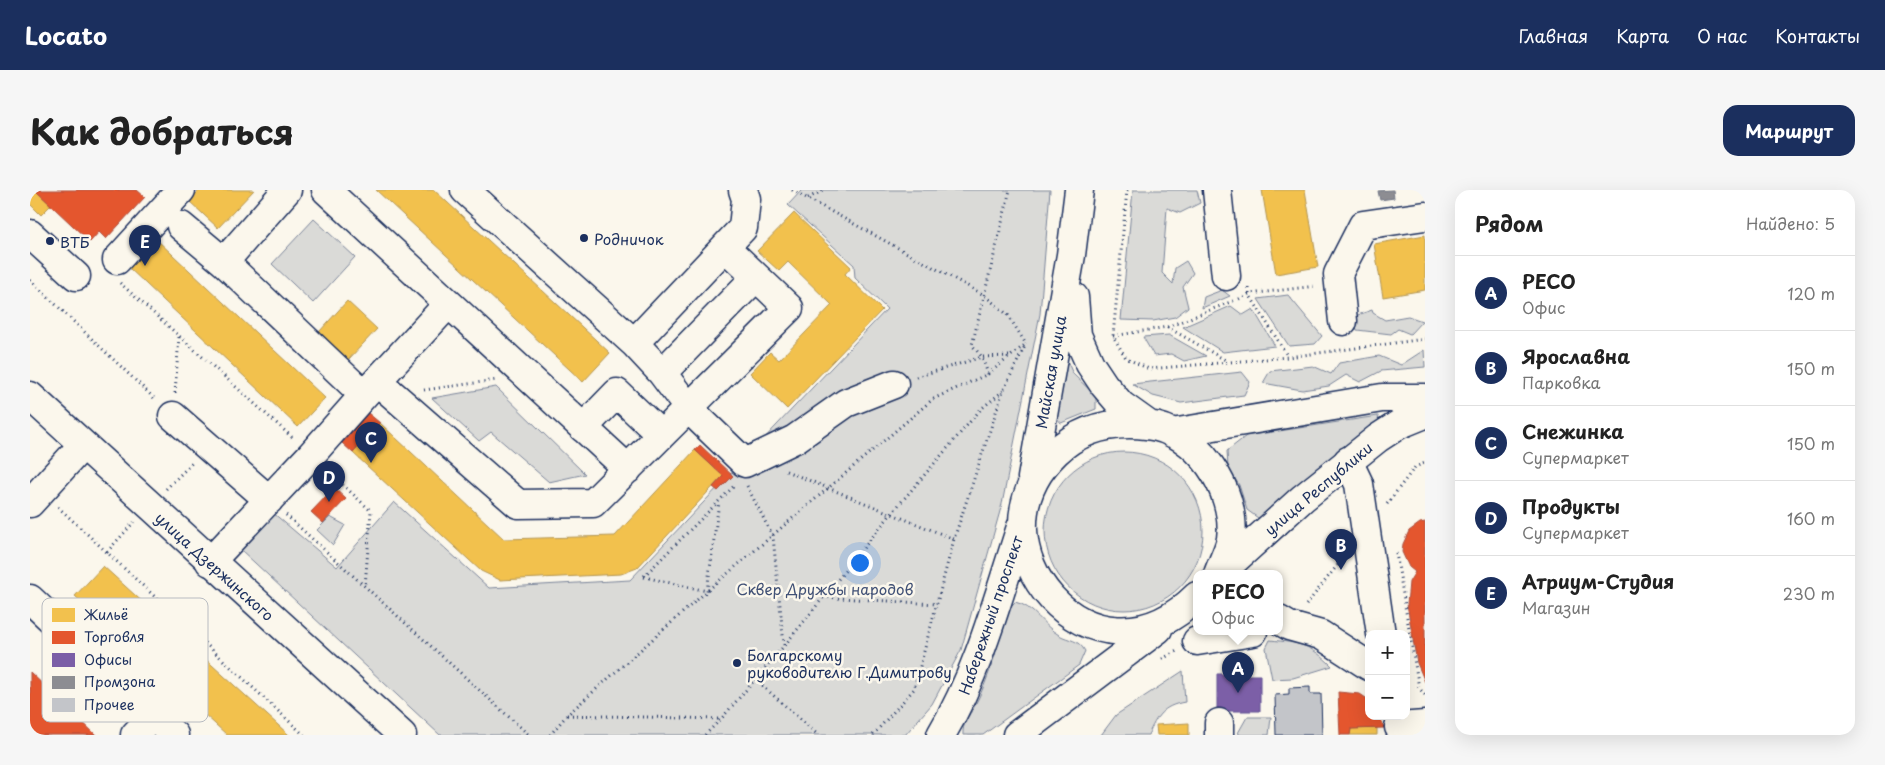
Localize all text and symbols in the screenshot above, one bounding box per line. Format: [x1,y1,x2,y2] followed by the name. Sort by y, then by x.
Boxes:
[25,17,107,53] text: Locato
[1519,22,1588,49] text: Главная
[1616,22,1669,49] text: Карта
[1697,22,1747,49] text: О нас
[1775,22,1860,49] text: Контакты
[30,104,294,157] text: Как добраться
[1723,105,1855,156] button: Маршрут
[1475,207,1543,239] text: Рядом
[1746,211,1835,235] text: Найдено: 5
[129,225,161,266] pin: E
[594,227,664,250] place label: Родничок
[60,230,90,253] place label: ВТБ
[578,232,590,244] marker: Родничок
[44,235,56,247] marker: ВТБ
[1522,267,1576,295] text: РЕСО
[1485,281,1497,305] text: A
[1788,281,1835,305] text: 120 m
[1522,295,1565,319] text: Офис
[1029,313,1071,430] street label: Майская улица
[1522,342,1630,370] text: Ярославна
[1486,356,1496,380] text: B
[1787,356,1835,380] text: 150 m
[1522,370,1600,394] text: Парковка
[1522,417,1624,445] text: Снежинка
[355,422,387,463] pin: C
[1485,431,1497,455] text: C
[1787,431,1835,455] text: 150 m
[1259,436,1377,540] street label: улица Республики
[1522,445,1629,469] text: Супермаркет
[313,461,345,502] pin: D
[1522,492,1620,520] text: Продукты
[150,506,280,626] street label: улица Дзержинского
[1485,506,1497,530] text: D
[1787,506,1835,530] text: 160 m
[1522,520,1629,544] text: Супермаркет
[1325,529,1357,570] pin: B
[952,532,1028,698] street label: Набережный проспект
[847,550,873,576] your location
[1522,567,1674,595] text: Атриум-Студия
[1193,570,1283,635] popup
[736,577,914,600] park label: Сквер Дружбы народов
[1211,577,1265,605] text: РЕСО
[1486,581,1496,605] text: E
[1783,581,1835,605] text: 230 m
[1522,595,1591,619] text: Магазин
[42,598,208,722] legend
[83,604,128,625] text: Жильё
[1211,605,1255,629] text: Офис
[84,626,145,647] text: Торговля
[1365,630,1410,720] map controls
[1365,630,1410,675] button: +
[747,643,952,683] place label: Болгарскому руководителю Г.Димитрову
[84,649,132,670] text: Офисы
[1222,652,1254,693] pin: A
[731,657,743,669] marker: Болгарскому руководителю Г.Димитрову
[84,671,155,692] text: Промзона
[1365,675,1410,720] button: −
[84,694,135,715] text: Прочее

